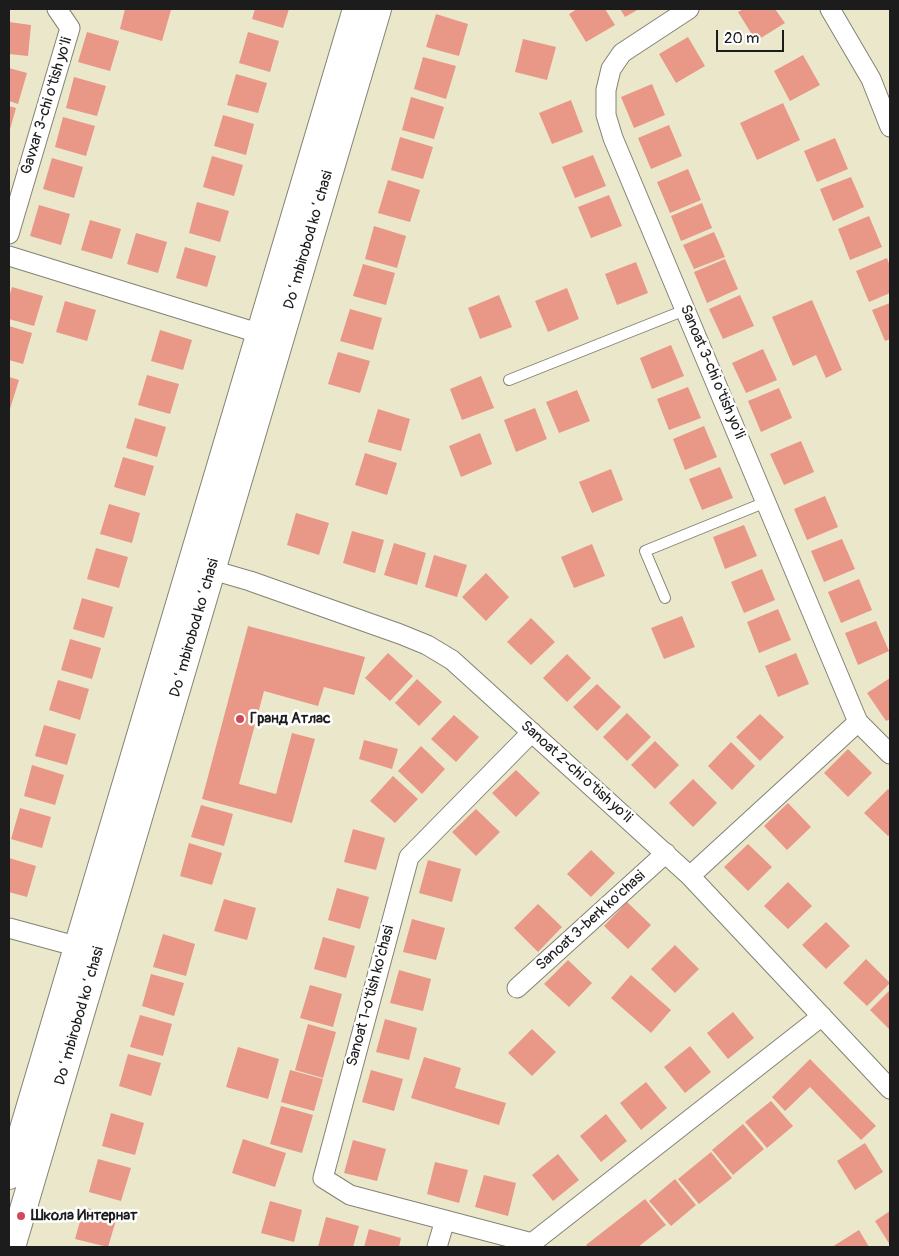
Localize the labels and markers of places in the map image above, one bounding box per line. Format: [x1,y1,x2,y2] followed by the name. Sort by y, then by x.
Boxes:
[250,710,331,728] place label: Гранд Атлас
[234,713,246,725] marker: Гранд Атлас
[31,1207,138,1225] place label: Школа Интернат
[15,1210,27,1222] marker: Школа Интернат

